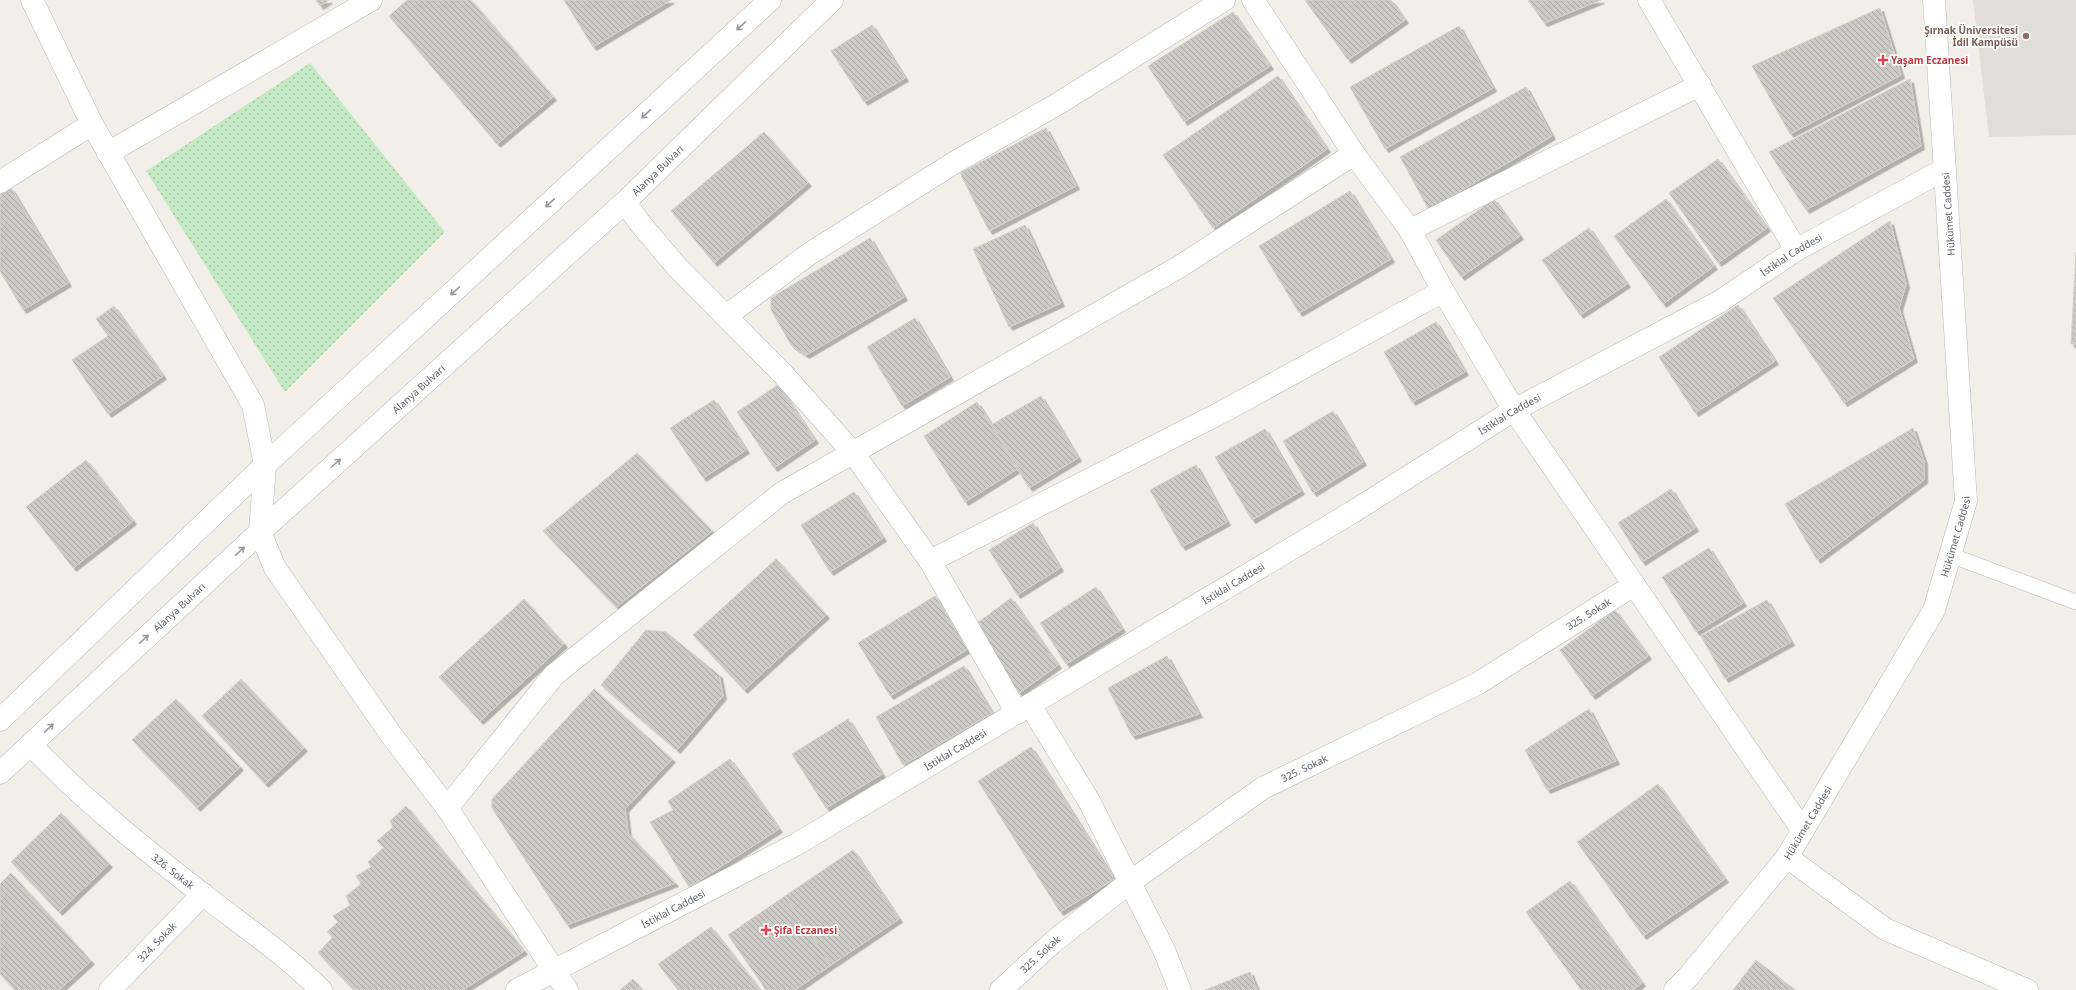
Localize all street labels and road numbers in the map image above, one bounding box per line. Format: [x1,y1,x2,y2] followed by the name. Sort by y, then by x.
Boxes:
[629,142,686,199] street label: Alanya Bulvarı
[1938,172,1958,256] street label: Hükümet Caddesi
[1757,230,1825,279] street label: İstiklal Caddesi
[389,361,448,416] street label: Alanya Bulvarı
[1475,390,1543,438] street label: İstiklal Caddesi
[1937,496,1973,579] street label: Hükümet Caddesi
[1199,559,1267,607] street label: İstiklal Caddesi
[150,579,208,635] street label: Alanya Bulvarı
[1563,594,1614,633] street label: 325. Sokak
[921,725,989,774] street label: İstiklal Caddesi
[1278,750,1330,785] street label: 325. Sokak
[1780,783,1835,862] street label: Hükümet Caddesi
[149,850,198,893] street label: 326. Sokak
[639,886,708,931] street label: İstiklal Caddesi
[134,918,180,965] street label: 324. Sokak
[1017,932,1064,976] street label: 325. Sokak

